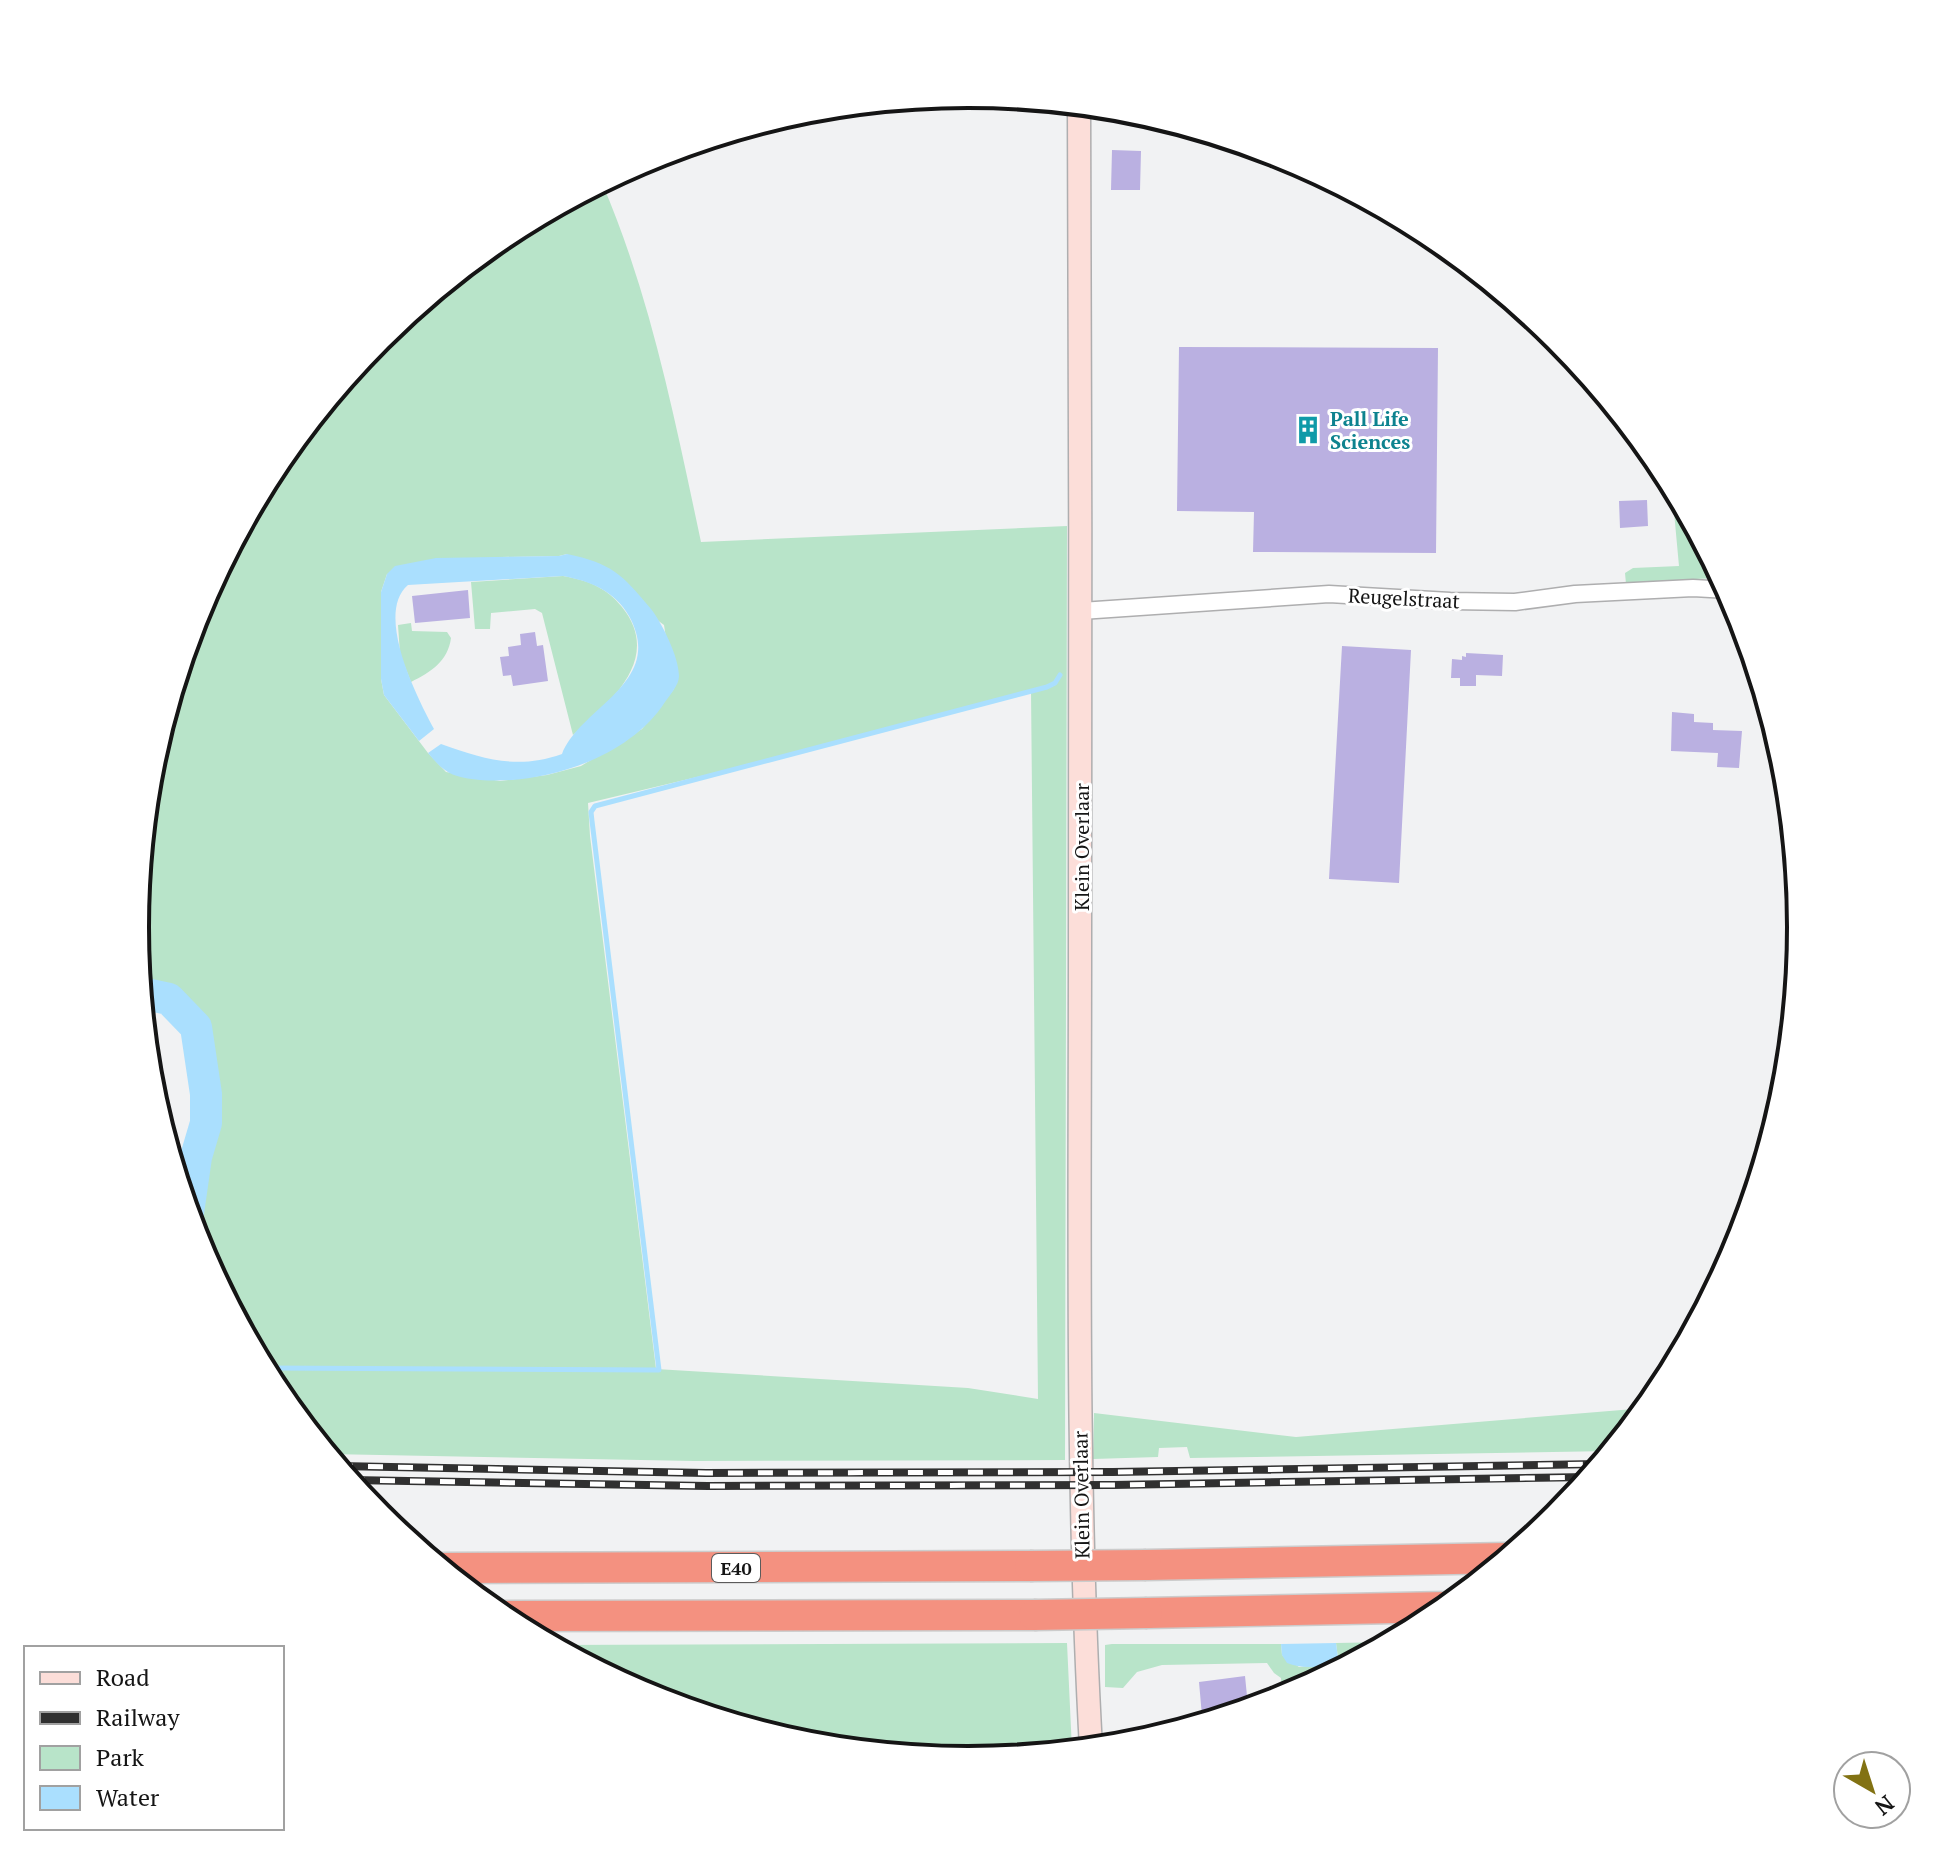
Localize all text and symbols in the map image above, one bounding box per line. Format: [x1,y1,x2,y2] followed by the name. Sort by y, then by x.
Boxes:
[1330,405,1410,455] place label: Pall Life Sciences
[1293,415,1323,445] building icon: Pall Life Sciences
[1347,582,1461,614] street label: Reugelstraat
[1068,783,1095,911] street label: Klein Overlaar
[1066,1430,1096,1559] street label: Klein Overlaar
[712,1554,760,1582] road number: E40
[24,1646,284,1830] legend
[96,1661,150,1693] text: Road
[96,1701,180,1733] text: Railway
[96,1741,145,1773] text: Park
[1832,1750,1912,1830] north arrow
[96,1781,160,1813] text: Water
[1869,1789,1901,1823] text: N

